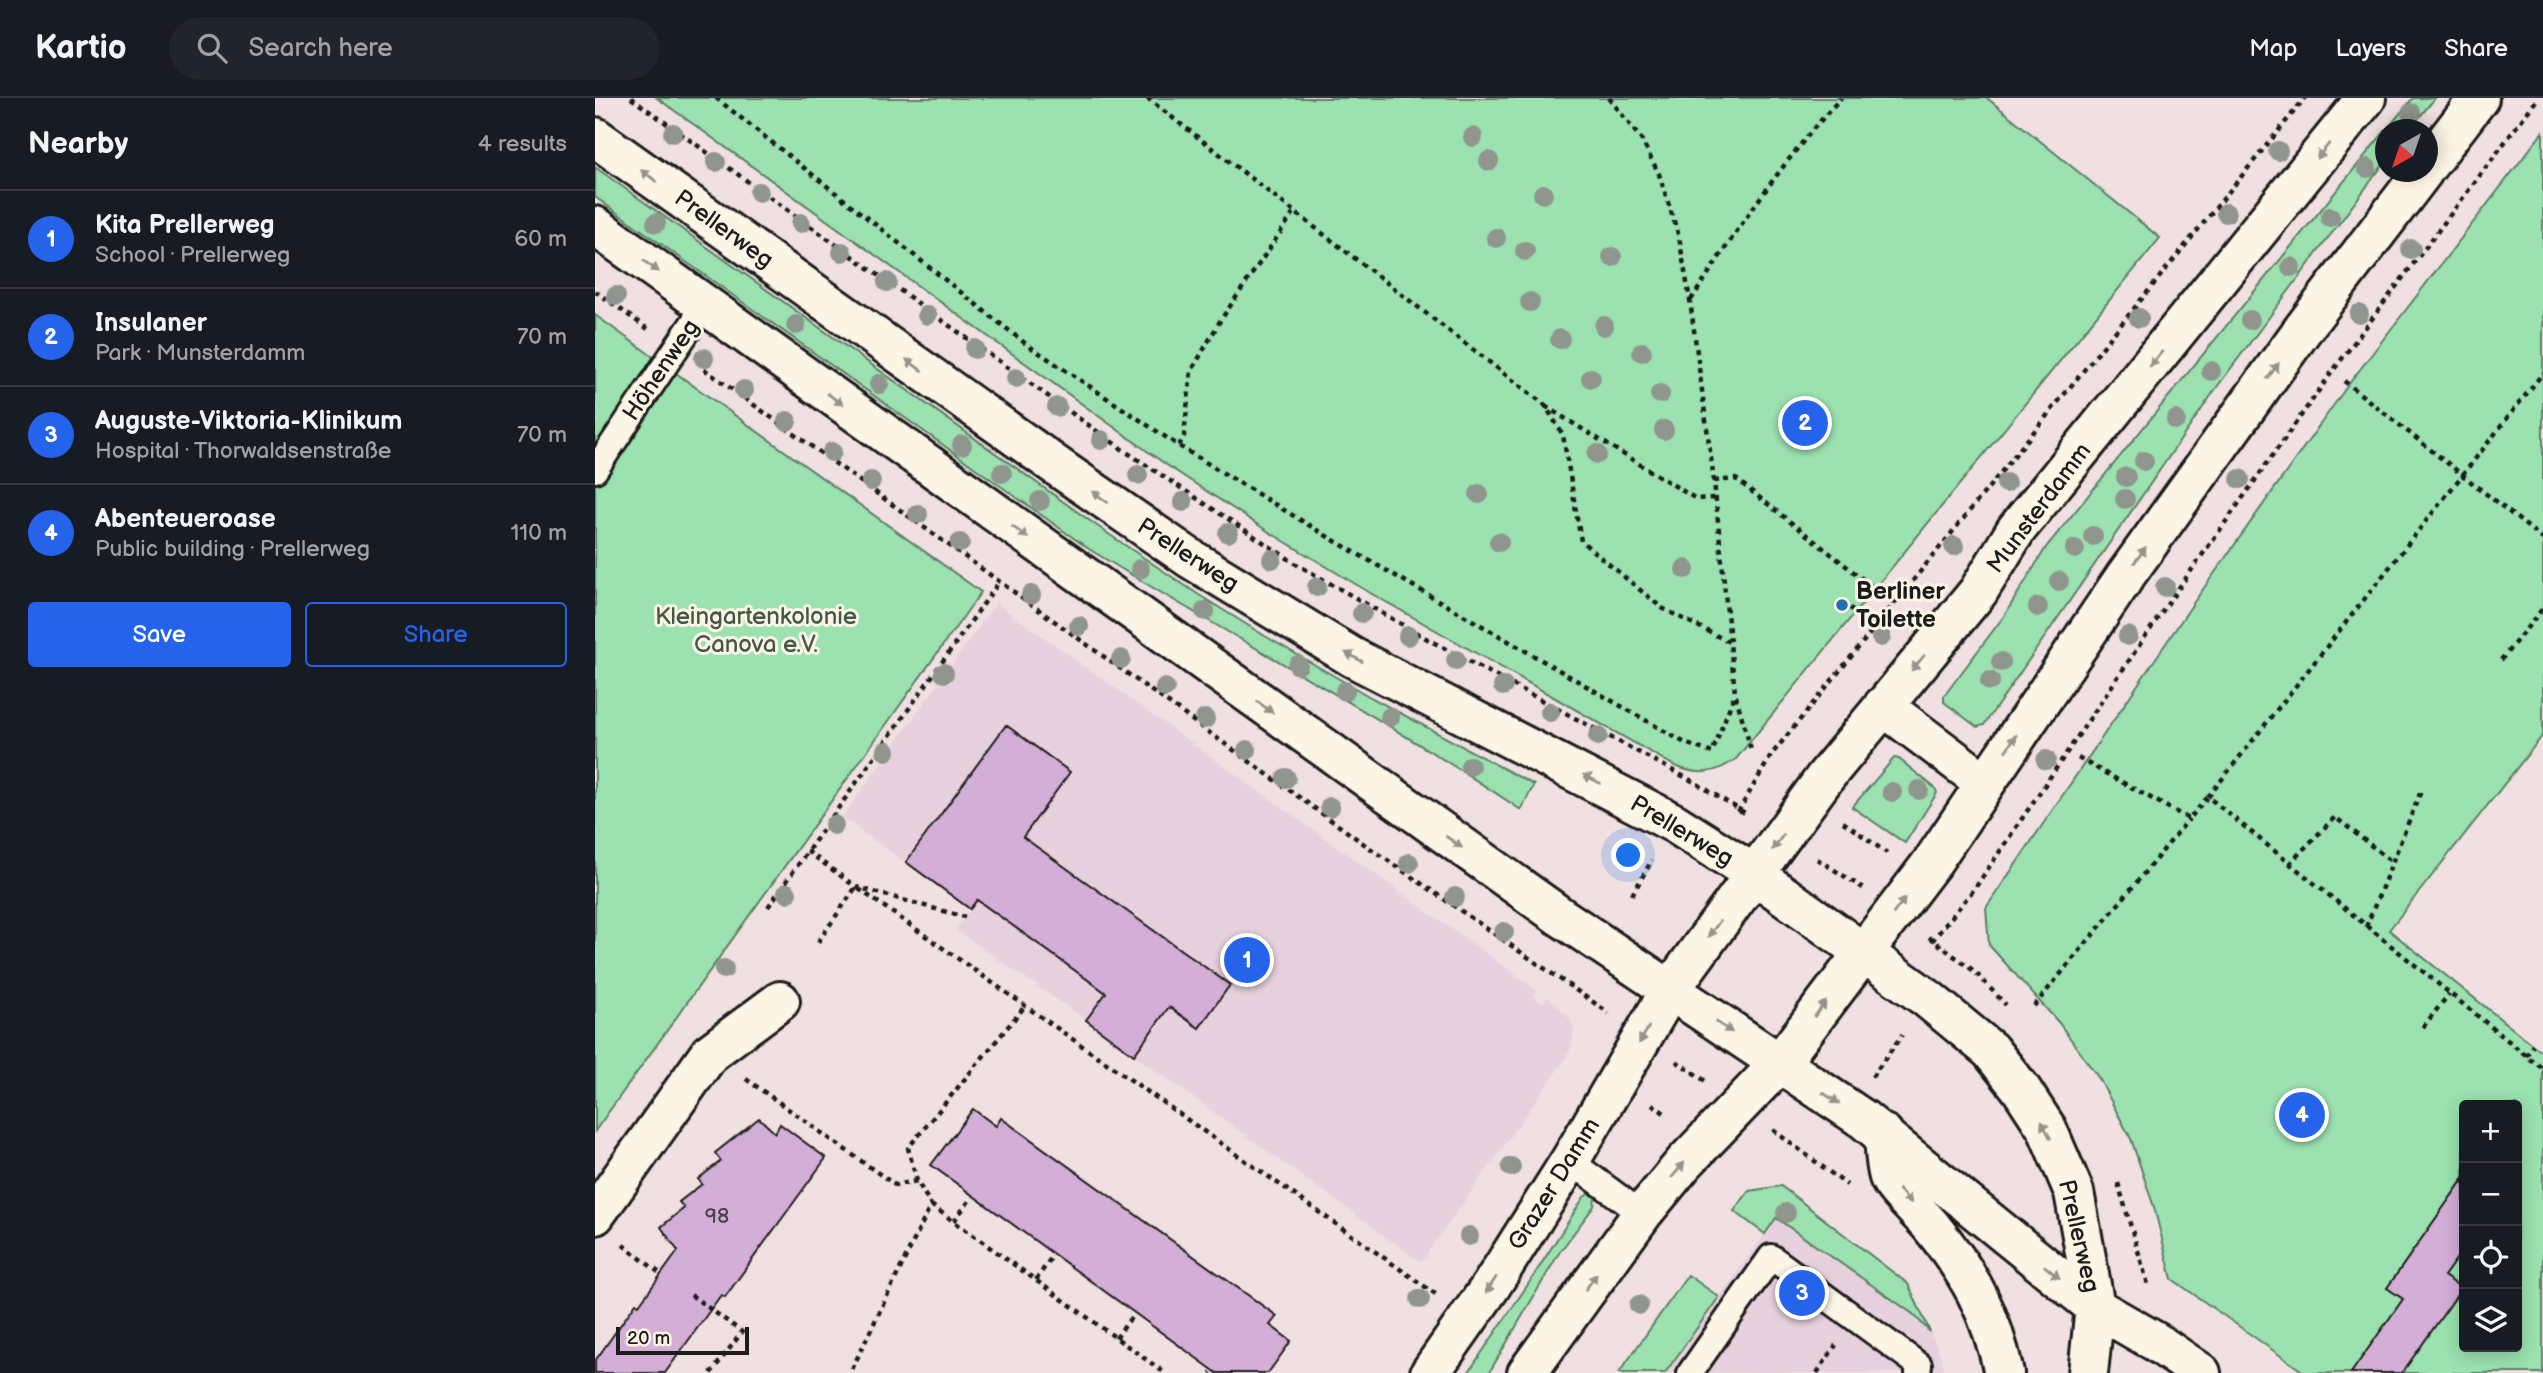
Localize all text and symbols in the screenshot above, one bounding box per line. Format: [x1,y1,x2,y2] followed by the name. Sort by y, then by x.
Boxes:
[169,17,659,80] search box
[35,28,127,68] text: Kartio
[193,29,231,67] icon: search
[249,33,393,64] text: Search here
[2249,34,2297,63] text: Map
[2335,34,2406,63] text: Layers
[2444,34,2508,63] text: Share
[2375,119,2438,182] north arrow
[28,126,128,162] text: Nearby
[478,130,567,158] text: 4 results
[2315,142,2330,160] one-way arrow
[640,169,658,183] one-way arrow
[669,183,779,275] street label: Prellerweg
[95,210,275,241] text: Kita Prellerweg
[46,225,56,253] text: 1
[514,225,567,253] text: 60 m
[95,241,290,269] text: School · Prellerweg
[641,259,660,273] one-way arrow
[95,308,207,339] text: Insulaner
[617,314,705,426] street label: Höhenweg
[44,323,58,351] text: 2
[517,323,567,351] text: 70 m
[95,339,305,367] text: Park · Munsterdamm
[2149,350,2164,367] one-way arrow
[905,358,923,372] one-way arrow
[2266,362,2280,380] one-way arrow
[826,391,844,405] one-way arrow
[1782,397,1828,449] pin: 2
[95,406,402,437] text: Auguste-Viktoria-Klinikum
[44,421,58,449] text: 3
[517,421,567,449] text: 70 m
[95,437,391,465] text: Hospital · Thorwaldsenstraße
[1981,437,2097,579] street label: Munsterdamm
[1091,490,1109,504] one-way arrow
[95,504,276,535] text: Abenteueroase
[1132,512,1244,598] street label: Prellerweg
[44,519,58,547] text: 4
[510,519,567,547] text: 110 m
[1011,524,1029,538] one-way arrow
[95,535,370,563] text: Public building · Prellerweg
[2133,546,2147,564] one-way arrow
[1856,577,1945,634] place label: Berliner Toilette
[1834,597,1850,613] marker: Berliner Toilette
[28,602,291,667] button: Save
[305,602,567,667] button: Share
[655,602,857,659] park label: Kleingartenkolonie Canova e.V.
[1344,652,1364,663] one-way arrow
[1911,654,1926,671] one-way arrow
[1256,699,1274,713] one-way arrow
[2005,733,2018,752] one-way arrow
[1582,774,1602,785] one-way arrow
[1625,789,1739,873] street label: Prellerweg
[1771,833,1785,851] one-way arrow
[1445,835,1463,849] one-way arrow
[1611,838,1645,872] your location
[1891,898,1906,916] one-way arrow
[1707,920,1721,938] one-way arrow
[1224,934,1270,986] pin: 1
[1813,1001,1828,1019] one-way arrow
[1715,1020,1733,1034] one-way arrow
[1638,1025,1650,1044] one-way arrow
[2279,1089,2325,1141] pin: 4
[1822,1092,1841,1105] one-way arrow
[2459,1100,2522,1352] map controls
[2459,1100,2522,1163] button: +
[1502,1112,1606,1256] street label: Grazer Damm
[2041,1120,2052,1140] one-way arrow
[1670,1161,1686,1179] one-way arrow
[2459,1163,2522,1226] button: −
[2052,1177,2106,1295] street label: Prellerweg
[1897,1187,1913,1205] one-way arrow
[705,1204,729,1229] house number: 98
[2459,1226,2522,1289] button: locate
[2044,1264,2061,1279] one-way arrow
[1779,1267,1825,1319] pin: 3
[1584,1273,1598,1291] one-way arrow
[1484,1276,1498,1294] one-way arrow
[2459,1289,2522,1352] button: layers
[616,1324,749,1356] scale bar
[627,1327,670,1350] text: 20 m

